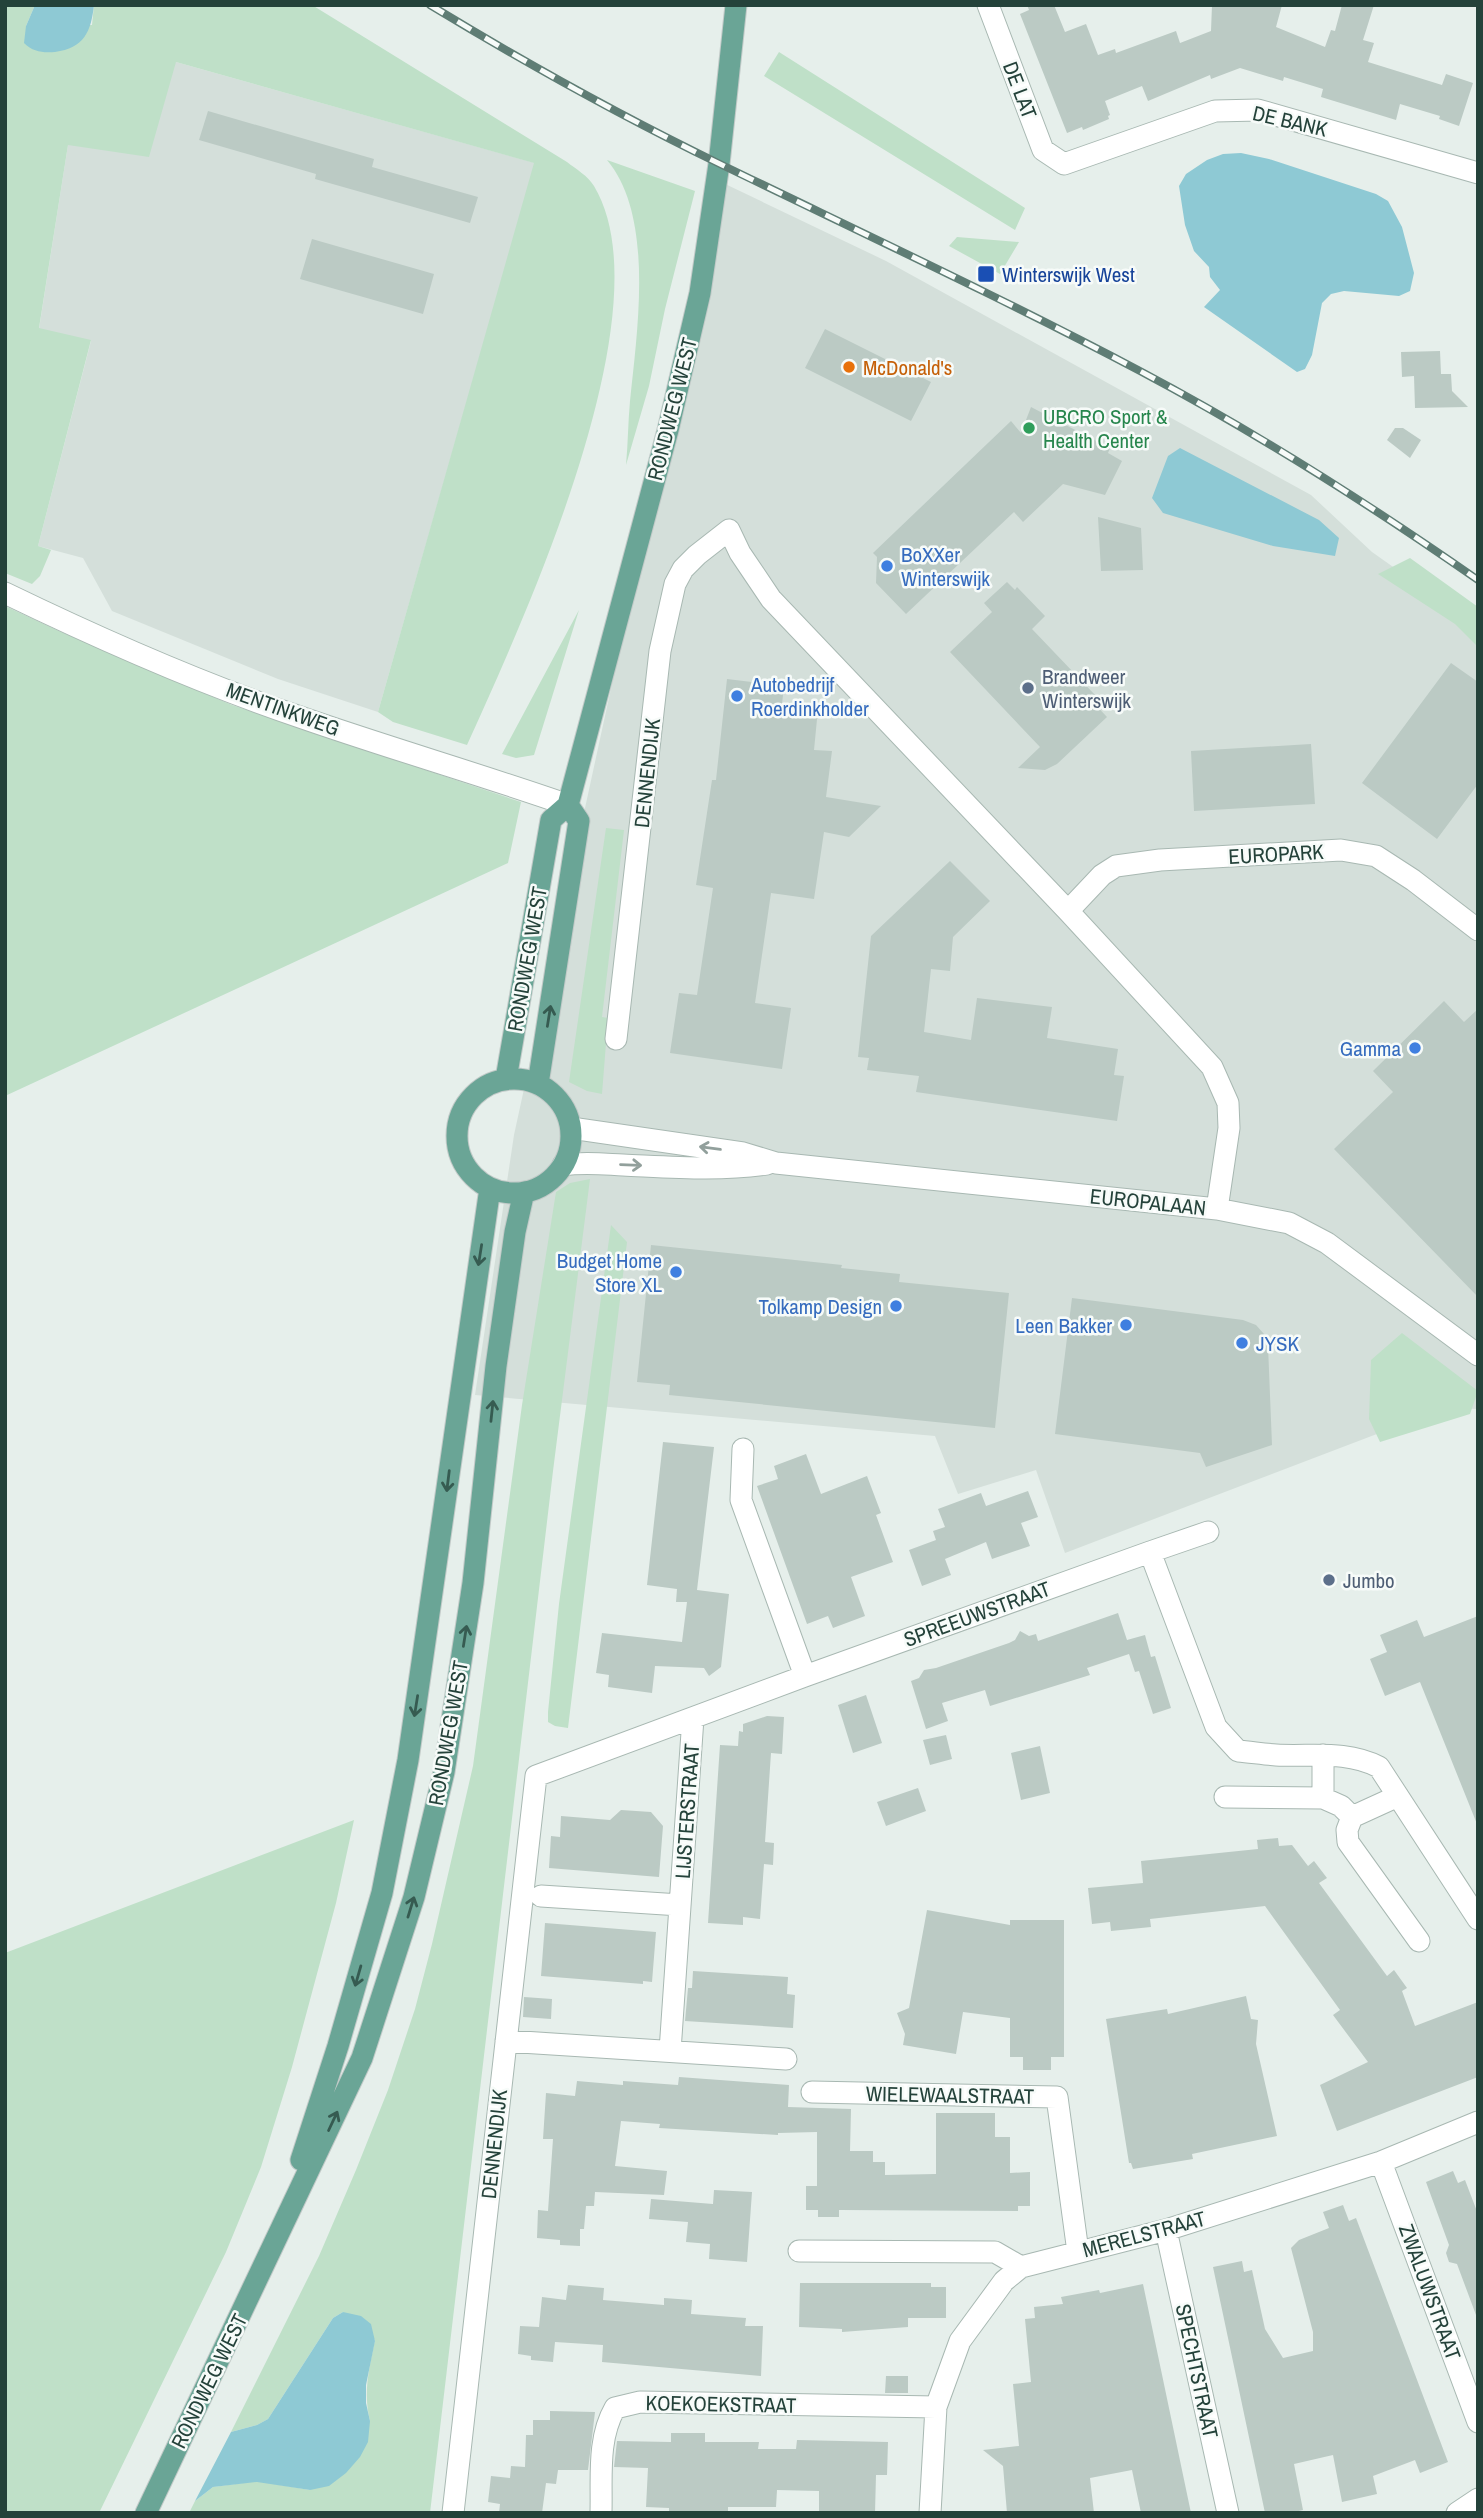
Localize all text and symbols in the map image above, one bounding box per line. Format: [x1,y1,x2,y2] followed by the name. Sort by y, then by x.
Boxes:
[996,57,1044,123] street label: DE LAT
[1250,98,1331,144] street label: DE BANK
[1002,260,1135,289] place label: Winterswijk West
[976,264,996,284] marker: Winterswijk West
[640,334,704,484] street label: RONDWEG WEST
[863,353,952,382] place label: McDonald's
[841,359,857,375] marker: McDonald's
[1043,402,1168,455] place label: UBCRO Sport & Health Center
[1021,420,1037,436] marker: UBCRO Sport & Health Center
[901,540,990,593] place label: BoXXer Winterswijk
[879,558,895,574] marker: BoXXer Winterswijk
[1042,662,1131,715] place label: Brandweer Winterswijk
[750,670,869,723] place label: Autobedrijf Roerdinkholder
[222,675,344,743] street label: MENTINKWEG
[1020,680,1036,696] marker: Brandweer Winterswijk
[729,688,745,704] marker: Autobedrijf Roerdinkholder
[627,716,667,829] street label: DENNENDIJK
[1228,837,1325,871] street label: EUROPARK
[500,884,554,1034] street label: RONDWEG WEST
[543,1005,556,1028] one-way arrow
[1340,1034,1401,1063] place label: Gamma
[1407,1040,1423,1056] marker: Gamma
[699,1141,722,1154] one-way arrow
[619,1158,642,1172] one-way arrow
[1089,1181,1207,1223] street label: EUROPALAAN
[473,1244,486,1266] one-way arrow
[557,1246,662,1299] place label: Budget Home Store XL
[668,1264,684,1280] marker: Budget Home Store XL
[759,1292,882,1321] place label: Tolkamp Design
[888,1298,904,1314] marker: Tolkamp Design
[1015,1311,1112,1340] place label: Leen Bakker
[1118,1317,1134,1333] marker: Leen Bakker
[1256,1329,1300,1358] place label: JYSK
[1234,1335,1250,1351] marker: JYSK
[485,1400,498,1422] one-way arrow
[441,1469,454,1492] one-way arrow
[1343,1566,1395,1595] place label: Jumbo
[1321,1572,1337,1588] marker: Jumbo
[900,1574,1055,1654] street label: SPREEUWSTRAAT
[459,1626,472,1648] one-way arrow
[421,1658,475,1808] street label: RONDWEG WEST
[409,1694,422,1717] one-way arrow
[668,1742,706,1880] street label: LIJSTERSTRAAT
[405,1897,418,1919] one-way arrow
[351,1965,364,1987] one-way arrow
[866,2079,1035,2111] street label: WIELEWAALSTRAAT
[474,2087,514,2200] street label: DENNENDIJK
[327,2110,340,2131] one-way arrow
[1079,2204,1209,2264] street label: MERELSTRAAT
[1392,2220,1468,2364] street label: ZWALUWSTRAAT
[1169,2301,1225,2441] street label: SPECHTSTRAAT
[164,2308,254,2453] street label: RONDWEG WEST
[645,2388,797,2420] street label: KOEKOEKSTRAAT

